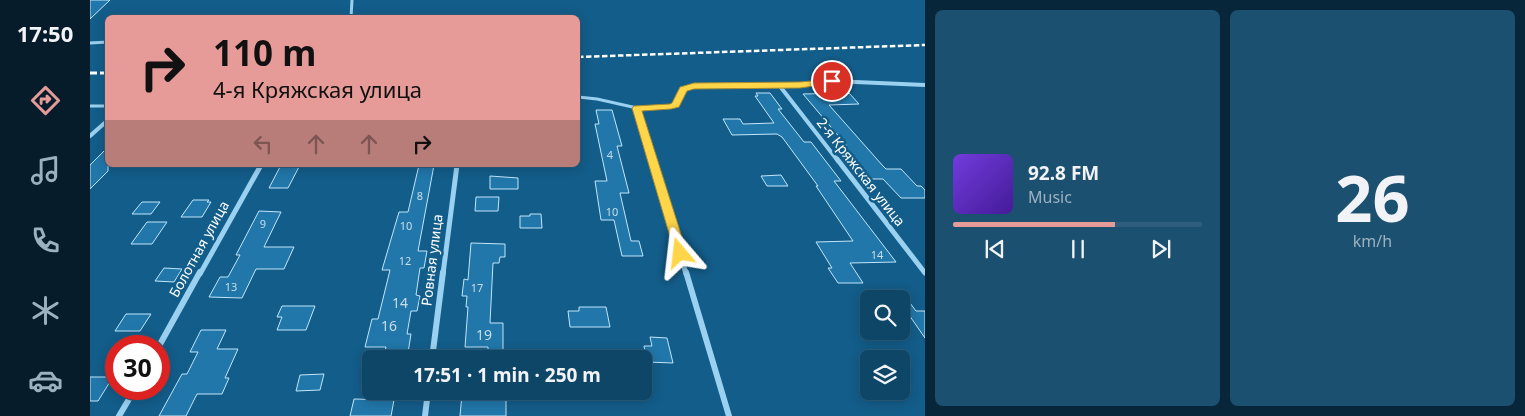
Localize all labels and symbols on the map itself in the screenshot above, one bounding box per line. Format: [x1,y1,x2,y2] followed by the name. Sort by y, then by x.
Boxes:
[811,60,853,102] pin
[813,113,910,230] street label: 2-я Кряжская улица
[607,147,614,162] house number: 4
[417,188,423,203] house number: 8
[164,197,233,300] street label: Болотная улица
[606,204,618,219] house number: 10
[416,213,447,307] street label: Ровная улица
[260,216,266,231] house number: 9
[400,218,412,233] house number: 10
[653,226,705,278] position arrow
[871,247,884,262] house number: 14
[399,253,411,268] house number: 12
[225,279,237,294] house number: 13
[471,280,483,295] house number: 17
[392,293,408,312] house number: 14
[381,316,397,335] house number: 16
[476,325,492,344] house number: 19
[105,335,170,400] speed limit sign: 30

